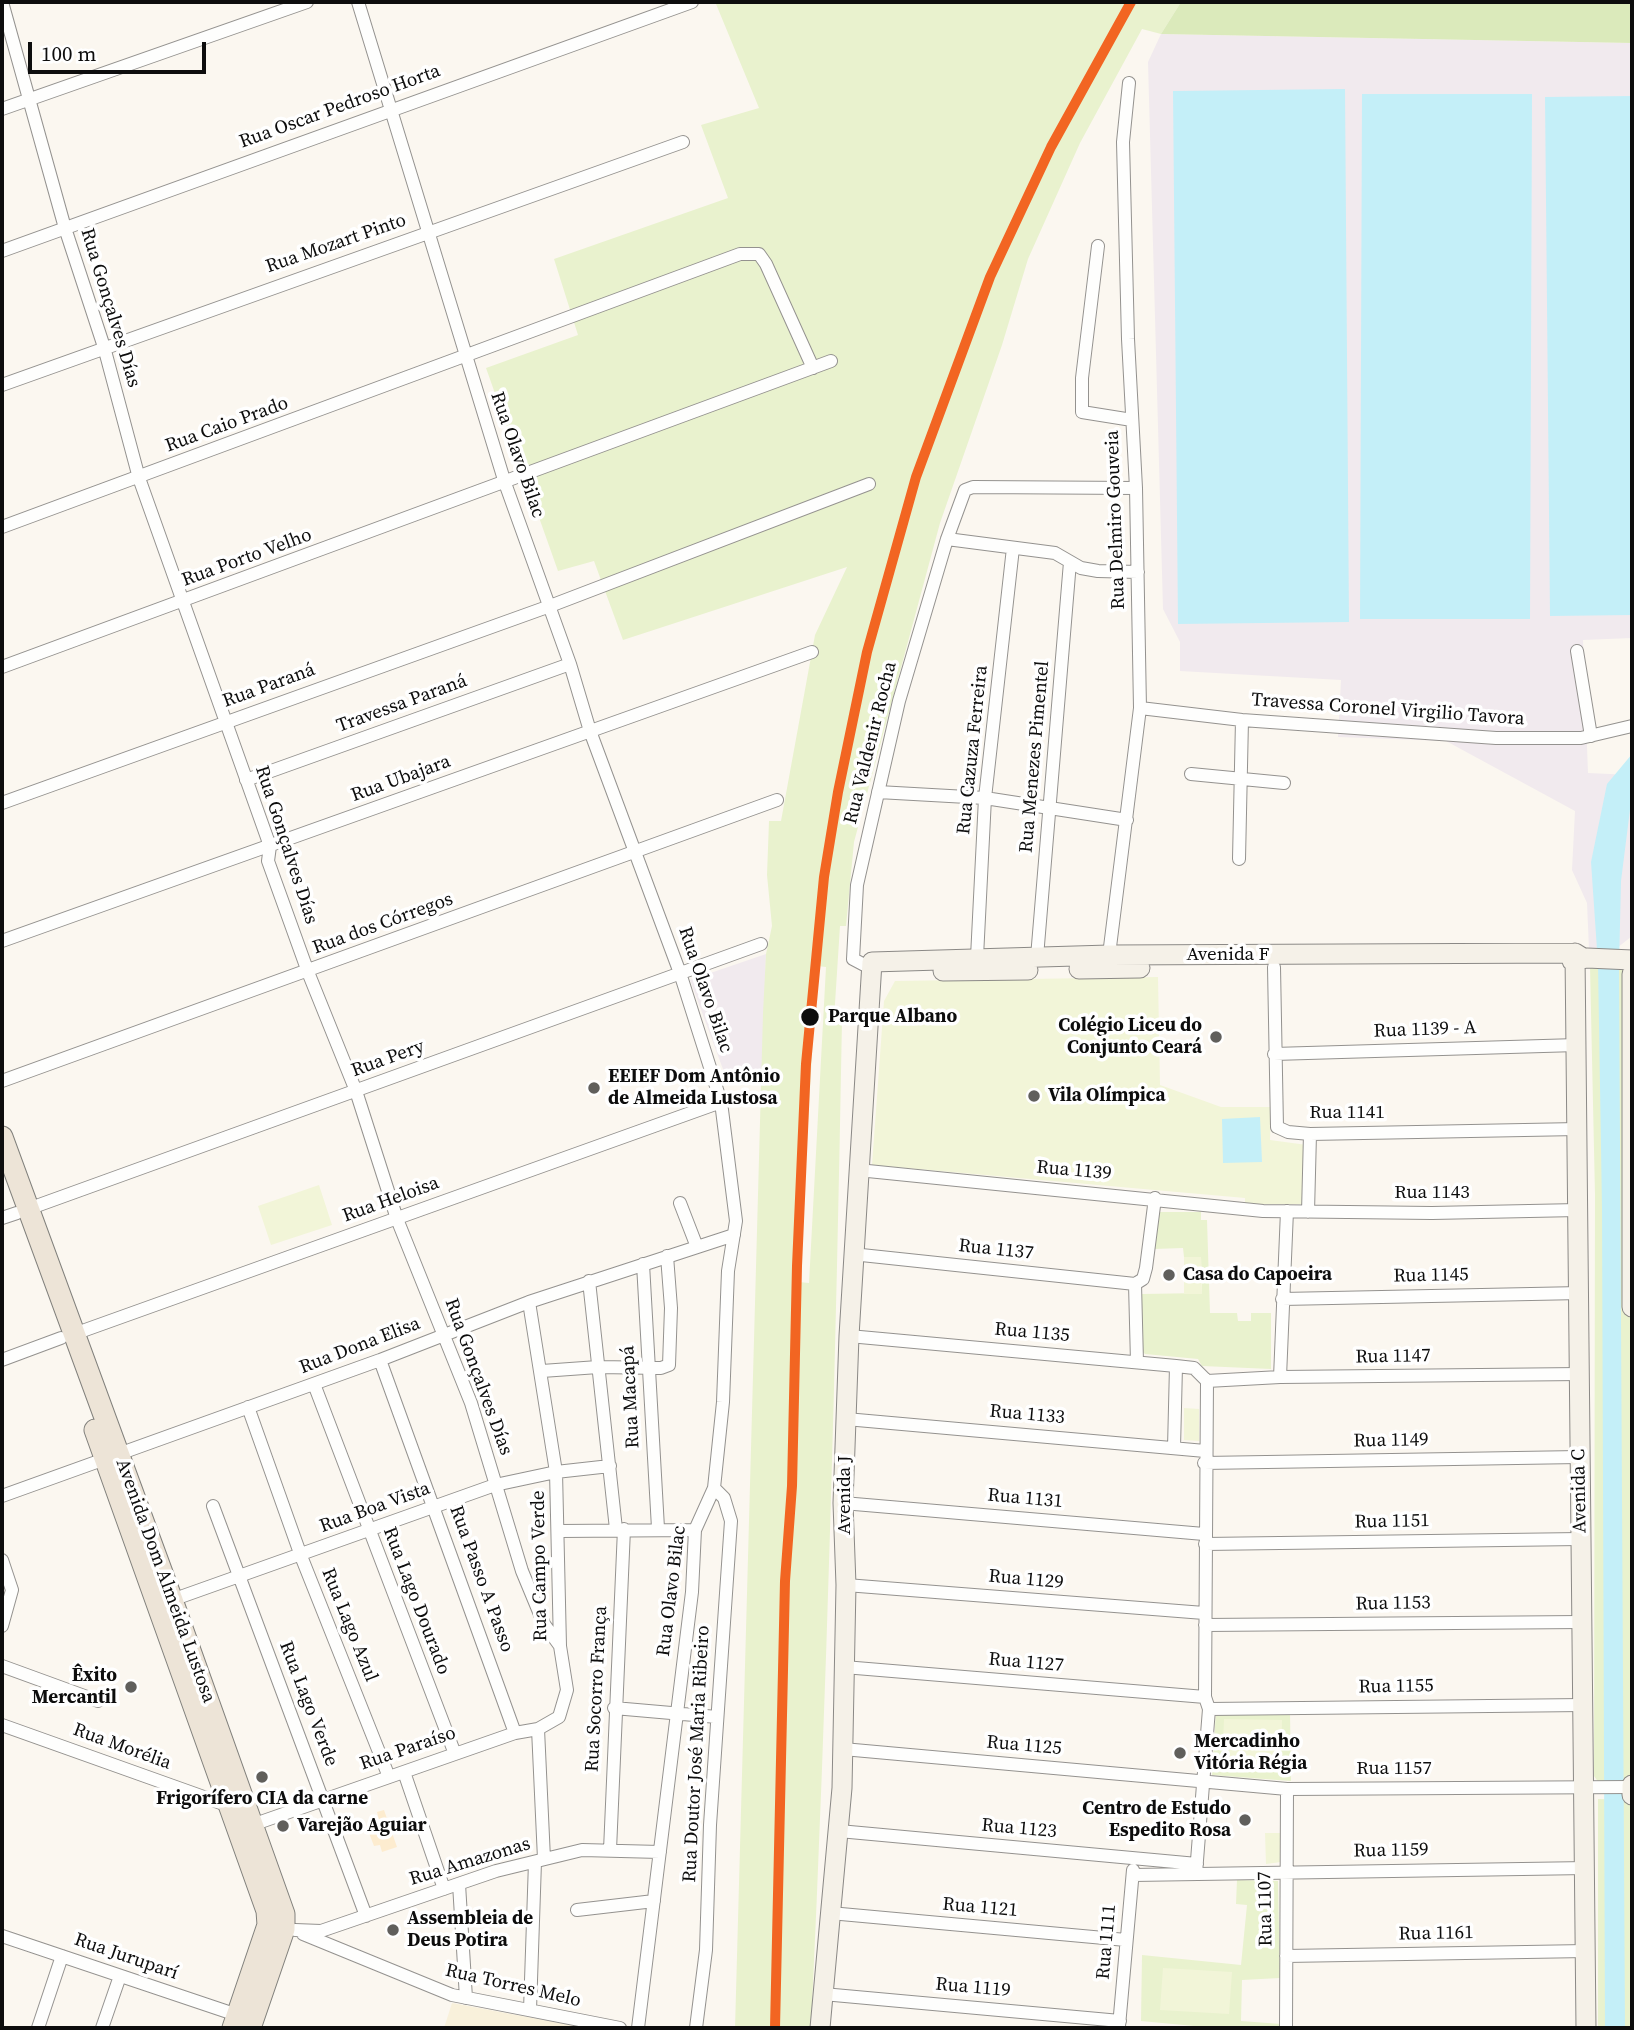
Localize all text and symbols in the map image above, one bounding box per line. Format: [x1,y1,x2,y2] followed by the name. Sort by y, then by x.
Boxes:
[32,28,210,72] scale bar
[41,39,96,68] text: 100 m
[236,60,444,154] street label: Rua Oscar Pedroso Horta
[263,209,409,279] street label: Rua Mozart Pinto
[75,226,145,390] street label: Rua Gonçalves Días
[485,389,549,521] street label: Rua Olavo Bilac
[162,392,292,458] street label: Rua Caio Prado
[1101,430,1131,610] street label: Rua Delmiro Gouveia
[179,524,315,592] street label: Rua Porto Velho
[220,659,318,713] street label: Rua Paraná
[840,659,902,827] street label: Rua Valdenir Rocha
[1015,660,1055,854] street label: Rua Menezes Pimentel
[953,664,993,836] street label: Rua Cazuza Ferreira
[334,670,470,738] street label: Travessa Paraná
[1251,689,1525,731] street label: Travessa Coronel Virgilio Tavora
[348,750,454,808] street label: Rua Ubajara
[250,763,322,927] street label: Rua Gonçalves Días
[310,888,456,960] street label: Rua dos Córregos
[673,924,737,1056] street label: Rua Olavo Bilac
[1186,944,1270,966] street label: Avenida F
[799,1006,821,1028] marker: Parque Albano
[828,1006,957,1028] place label: Parque Albano
[1058,1015,1202,1059] place label: Colégio Liceu do Conjunto Ceará
[1373,1017,1477,1043] street label: Rua 1139 - A
[1208,1029,1224,1045] marker: Colégio Liceu do Conjunto Ceará
[348,1035,428,1083] street label: Rua Pery
[608,1066,780,1110] place label: EEIEF Dom Antônio de Almeida Lustosa
[586,1080,602,1096] marker: EEIEF Dom Antônio de Almeida Lustosa
[1048,1085,1166,1107] place label: Vila Olímpica
[1026,1088,1042,1104] marker: Vila Olímpica
[1309,1102,1385,1124] street label: Rua 1141
[1035,1156,1113,1186] street label: Rua 1139
[340,1172,442,1228] street label: Rua Heloisa
[1394,1182,1470,1204] street label: Rua 1143
[957,1235,1035,1265] street label: Rua 1137
[1183,1264,1332,1286] place label: Casa do Capoeira
[1393,1264,1469,1288] street label: Rua 1145
[1161,1267,1177,1283] marker: Casa do Capoeira
[439,1295,517,1459] street label: Rua Gonçalves Días
[296,1312,424,1380] street label: Rua Dona Elisa
[993,1318,1071,1348] street label: Rua 1135
[617,1345,645,1449] street label: Rua Macapá
[1355,1345,1431,1369] street label: Rua 1147
[988,1400,1066,1430] street label: Rua 1133
[1353,1429,1429,1453] street label: Rua 1149
[1568,1449,1592,1533] street label: Avenida C
[834,1455,856,1535] street label: Avenida J
[110,1456,220,1706] street label: Avenida Dom Almeida Lustosa
[317,1477,433,1539] street label: Rua Boa Vista
[986,1484,1064,1514] street label: Rua 1131
[527,1490,553,1642] street label: Rua Campo Verde
[444,1503,518,1655] street label: Rua Passo A Passo
[1354,1510,1430,1534] street label: Rua 1151
[377,1524,455,1678] street label: Rua Lago Dourado
[653,1524,691,1658] street label: Rua Olavo Bilac
[316,1565,382,1685] street label: Rua Lago Azul
[987,1565,1065,1595] street label: Rua 1129
[1355,1592,1431,1616] street label: Rua 1153
[581,1605,613,1773] street label: Rua Socorro França
[679,1625,715,1883] street label: Rua Doutor José Maria Ribeiro
[274,1638,342,1770] street label: Rua Lago Verde
[987,1648,1065,1678] street label: Rua 1127
[32,1665,117,1709] place label: Êxito Mercantil
[1358,1675,1434,1699] street label: Rua 1155
[123,1679,139,1695] marker: Êxito Mercantil
[70,1719,174,1775] street label: Rua Morélia
[357,1722,459,1776] street label: Rua Paraíso
[985,1731,1063,1761] street label: Rua 1125
[1194,1731,1307,1775] place label: Mercadinho Vitória Régia
[1172,1745,1188,1761] marker: Mercadinho Vitória Régia
[1356,1758,1432,1780] street label: Rua 1157
[254,1769,270,1785] marker: Frigorífero CIA da carne
[156,1788,368,1810] place label: Frigorífero CIA da carne
[1082,1798,1231,1842] place label: Centro de Estudo Espedito Rosa
[1237,1812,1253,1828] marker: Centro de Estudo Espedito Rosa
[980,1814,1058,1844] street label: Rua 1123
[297,1815,427,1837] place label: Varejão Aguiar
[275,1818,291,1834] marker: Varejão Aguiar
[407,1833,533,1891] street label: Rua Amazonas
[1353,1839,1429,1863] street label: Rua 1159
[1254,1871,1278,1947] street label: Rua 1107
[941,1893,1019,1923] street label: Rua 1121
[1092,1903,1122,1981] street label: Rua 1111
[407,1908,533,1952] place label: Assembleia de Deus Potira
[385,1922,401,1938] marker: Assembleia de Deus Potira
[1398,1922,1474,1946] street label: Rua 1161
[71,1929,181,1985] street label: Rua Juruparí
[443,1959,583,2013] street label: Rua Torres Melo
[934,1973,1012,2003] street label: Rua 1119

